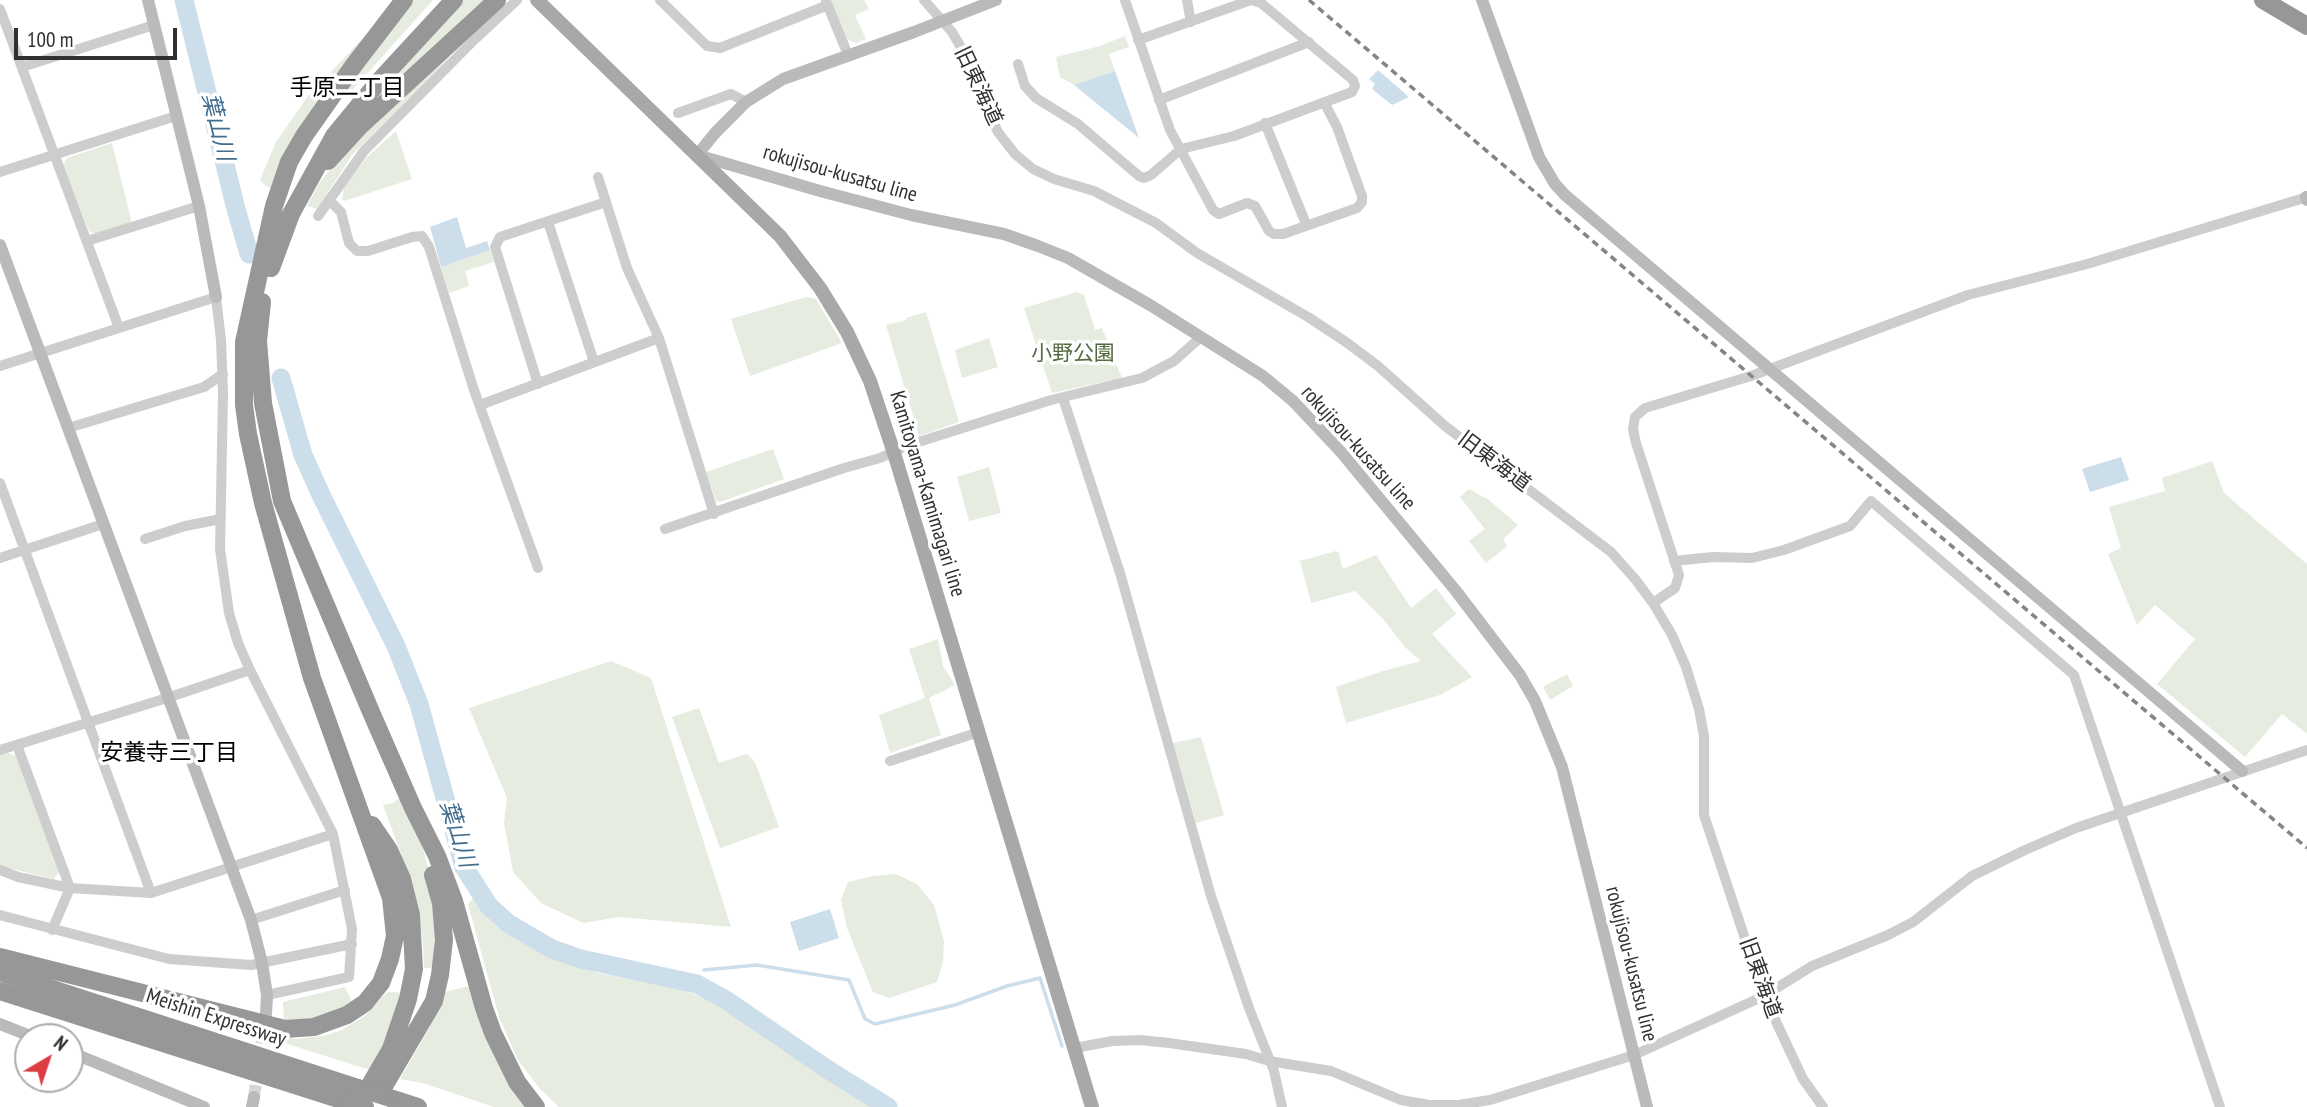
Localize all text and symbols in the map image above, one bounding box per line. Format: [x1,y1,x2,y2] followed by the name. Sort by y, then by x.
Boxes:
[18,14,180,58] scale bar
[27,26,73,53] text: 100 m
[949,43,1007,129] street label: 旧東海道
[290,74,404,102] district label: 手原二丁目
[195,90,239,164] water label: 葉山川
[760,140,920,208] street label: rokujisou-kusatsu line
[1031,341,1115,367] park label: 小野公園
[1295,380,1421,516] street label: rokujisou-kusatsu line
[884,388,970,600] street label: Kamitoyama-Kamimagari line
[1453,427,1535,497] street label: 旧東海道
[100,739,238,767] district label: 安養寺三丁目
[433,797,481,871] water label: 葉山川
[1600,884,1662,1044] street label: rokujisou-kusatsu line
[1734,934,1786,1022] street label: 旧東海道
[143,984,289,1052] street label: Meishin Expressway
[14,1023,84,1093] north arrow
[49,1031,72,1056] text: N

